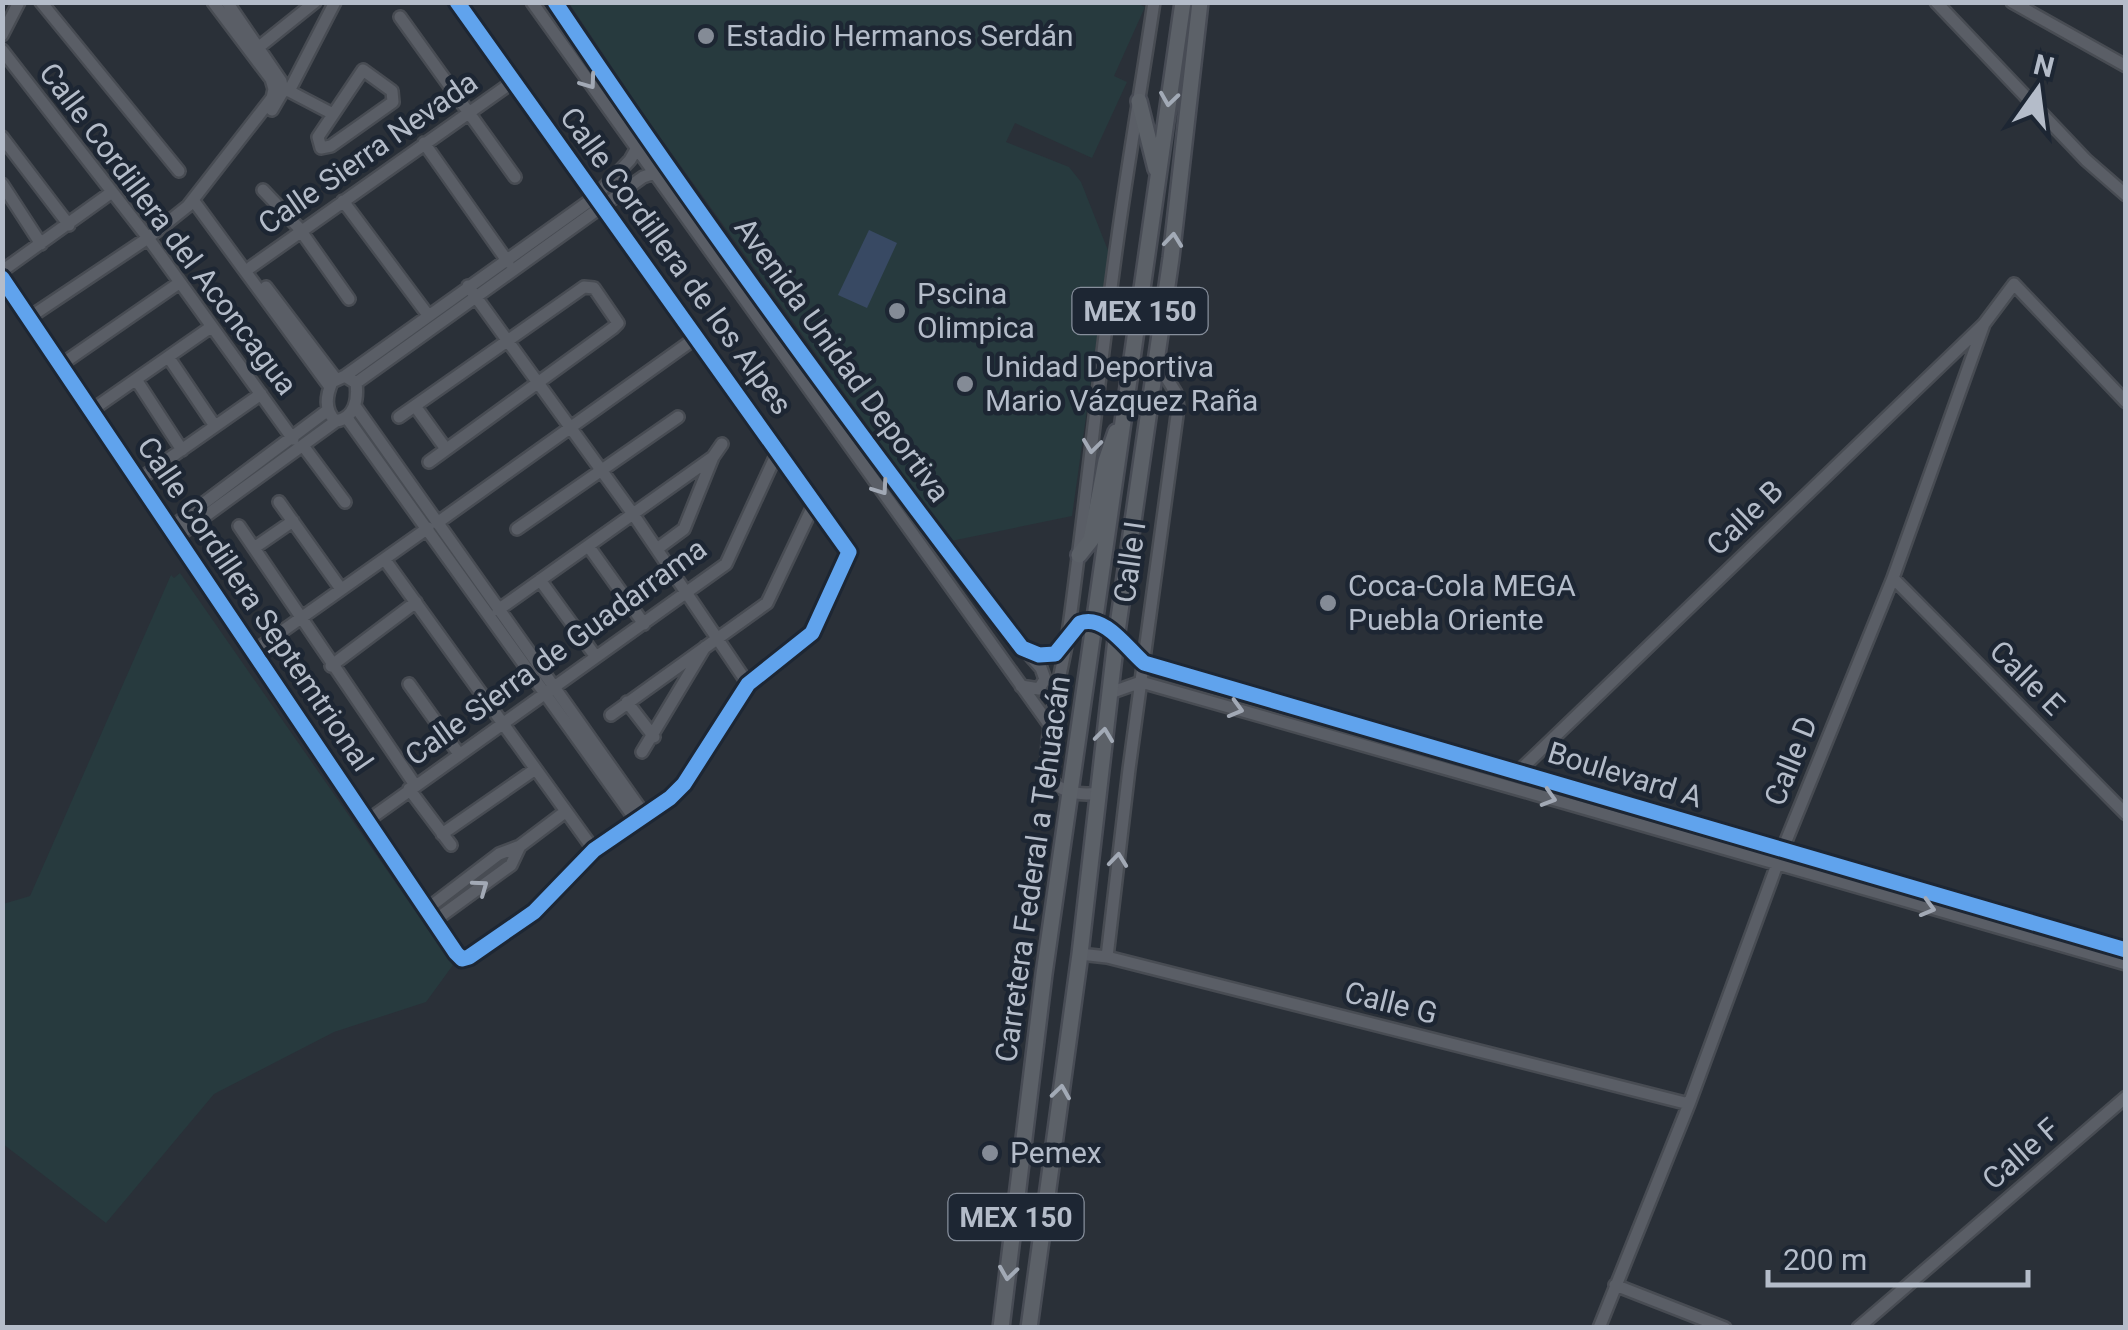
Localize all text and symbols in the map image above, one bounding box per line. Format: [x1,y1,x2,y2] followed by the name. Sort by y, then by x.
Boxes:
[726,18,1074,53] place label: Estadio Hermanos Serdán
[695,25,717,47] marker: Estadio Hermanos Serdán
[1988,40,2088,140] north arrow
[2030,48,2058,85] text: N
[32,56,305,402] street label: Calle Cordillera del Aconcagua
[251,64,484,241] street label: Calle Sierra Nevada
[577,70,595,89] one-way arrow
[1160,91,1181,107] one-way arrow
[553,100,800,421] street label: Calle Cordillera de los Alpes
[728,211,957,509] street label: Avenida Unidad Deportiva
[1162,231,1183,247] one-way arrow
[917,276,1035,345] place label: Pscina Olimpica
[1072,288,1208,334] road number: MEX 150
[886,300,908,322] marker: Pscina Olimpica
[985,349,1258,418] place label: Unidad Deportiva Mario Vázquez Raña
[954,373,976,395] marker: Unidad Deportiva Mario Vázquez Raña
[130,430,381,777] street label: Calle Cordillera Septemtrional
[1082,438,1103,454] one-way arrow
[1699,473,1790,562] street label: Calle B
[869,476,887,495] one-way arrow
[1106,519,1153,605] street label: Calle I
[398,531,713,773] street label: Calle Sierra de Guadarrama
[1348,568,1576,637] place label: Coca-Cola MEGA Puebla Oriente
[1317,592,1339,614] marker: Coca-Cola MEGA Puebla Oriente
[1983,633,2072,722] street label: Calle E
[988,673,1077,1064] street label: Carretera Federal a Tehuacán
[1227,697,1245,718] one-way arrow
[1757,711,1824,811] street label: Calle D
[1093,726,1114,742] one-way arrow
[1544,734,1707,815] street label: Boulevard A
[1540,786,1557,806] one-way arrow
[1107,852,1128,868] one-way arrow
[470,881,489,899] one-way arrow
[1919,896,1936,917] one-way arrow
[1341,974,1441,1031] street label: Calle G
[1050,1084,1071,1100] one-way arrow
[1975,1111,2066,1196] street label: Calle F
[1010,1135,1102,1170] place label: Pemex
[979,1142,1001,1164] marker: Pemex
[948,1194,1084,1240] road number: MEX 150
[1768,1225,2028,1287] scale bar
[1783,1242,1867,1277] text: 200 m
[999,1264,1020,1281] one-way arrow

